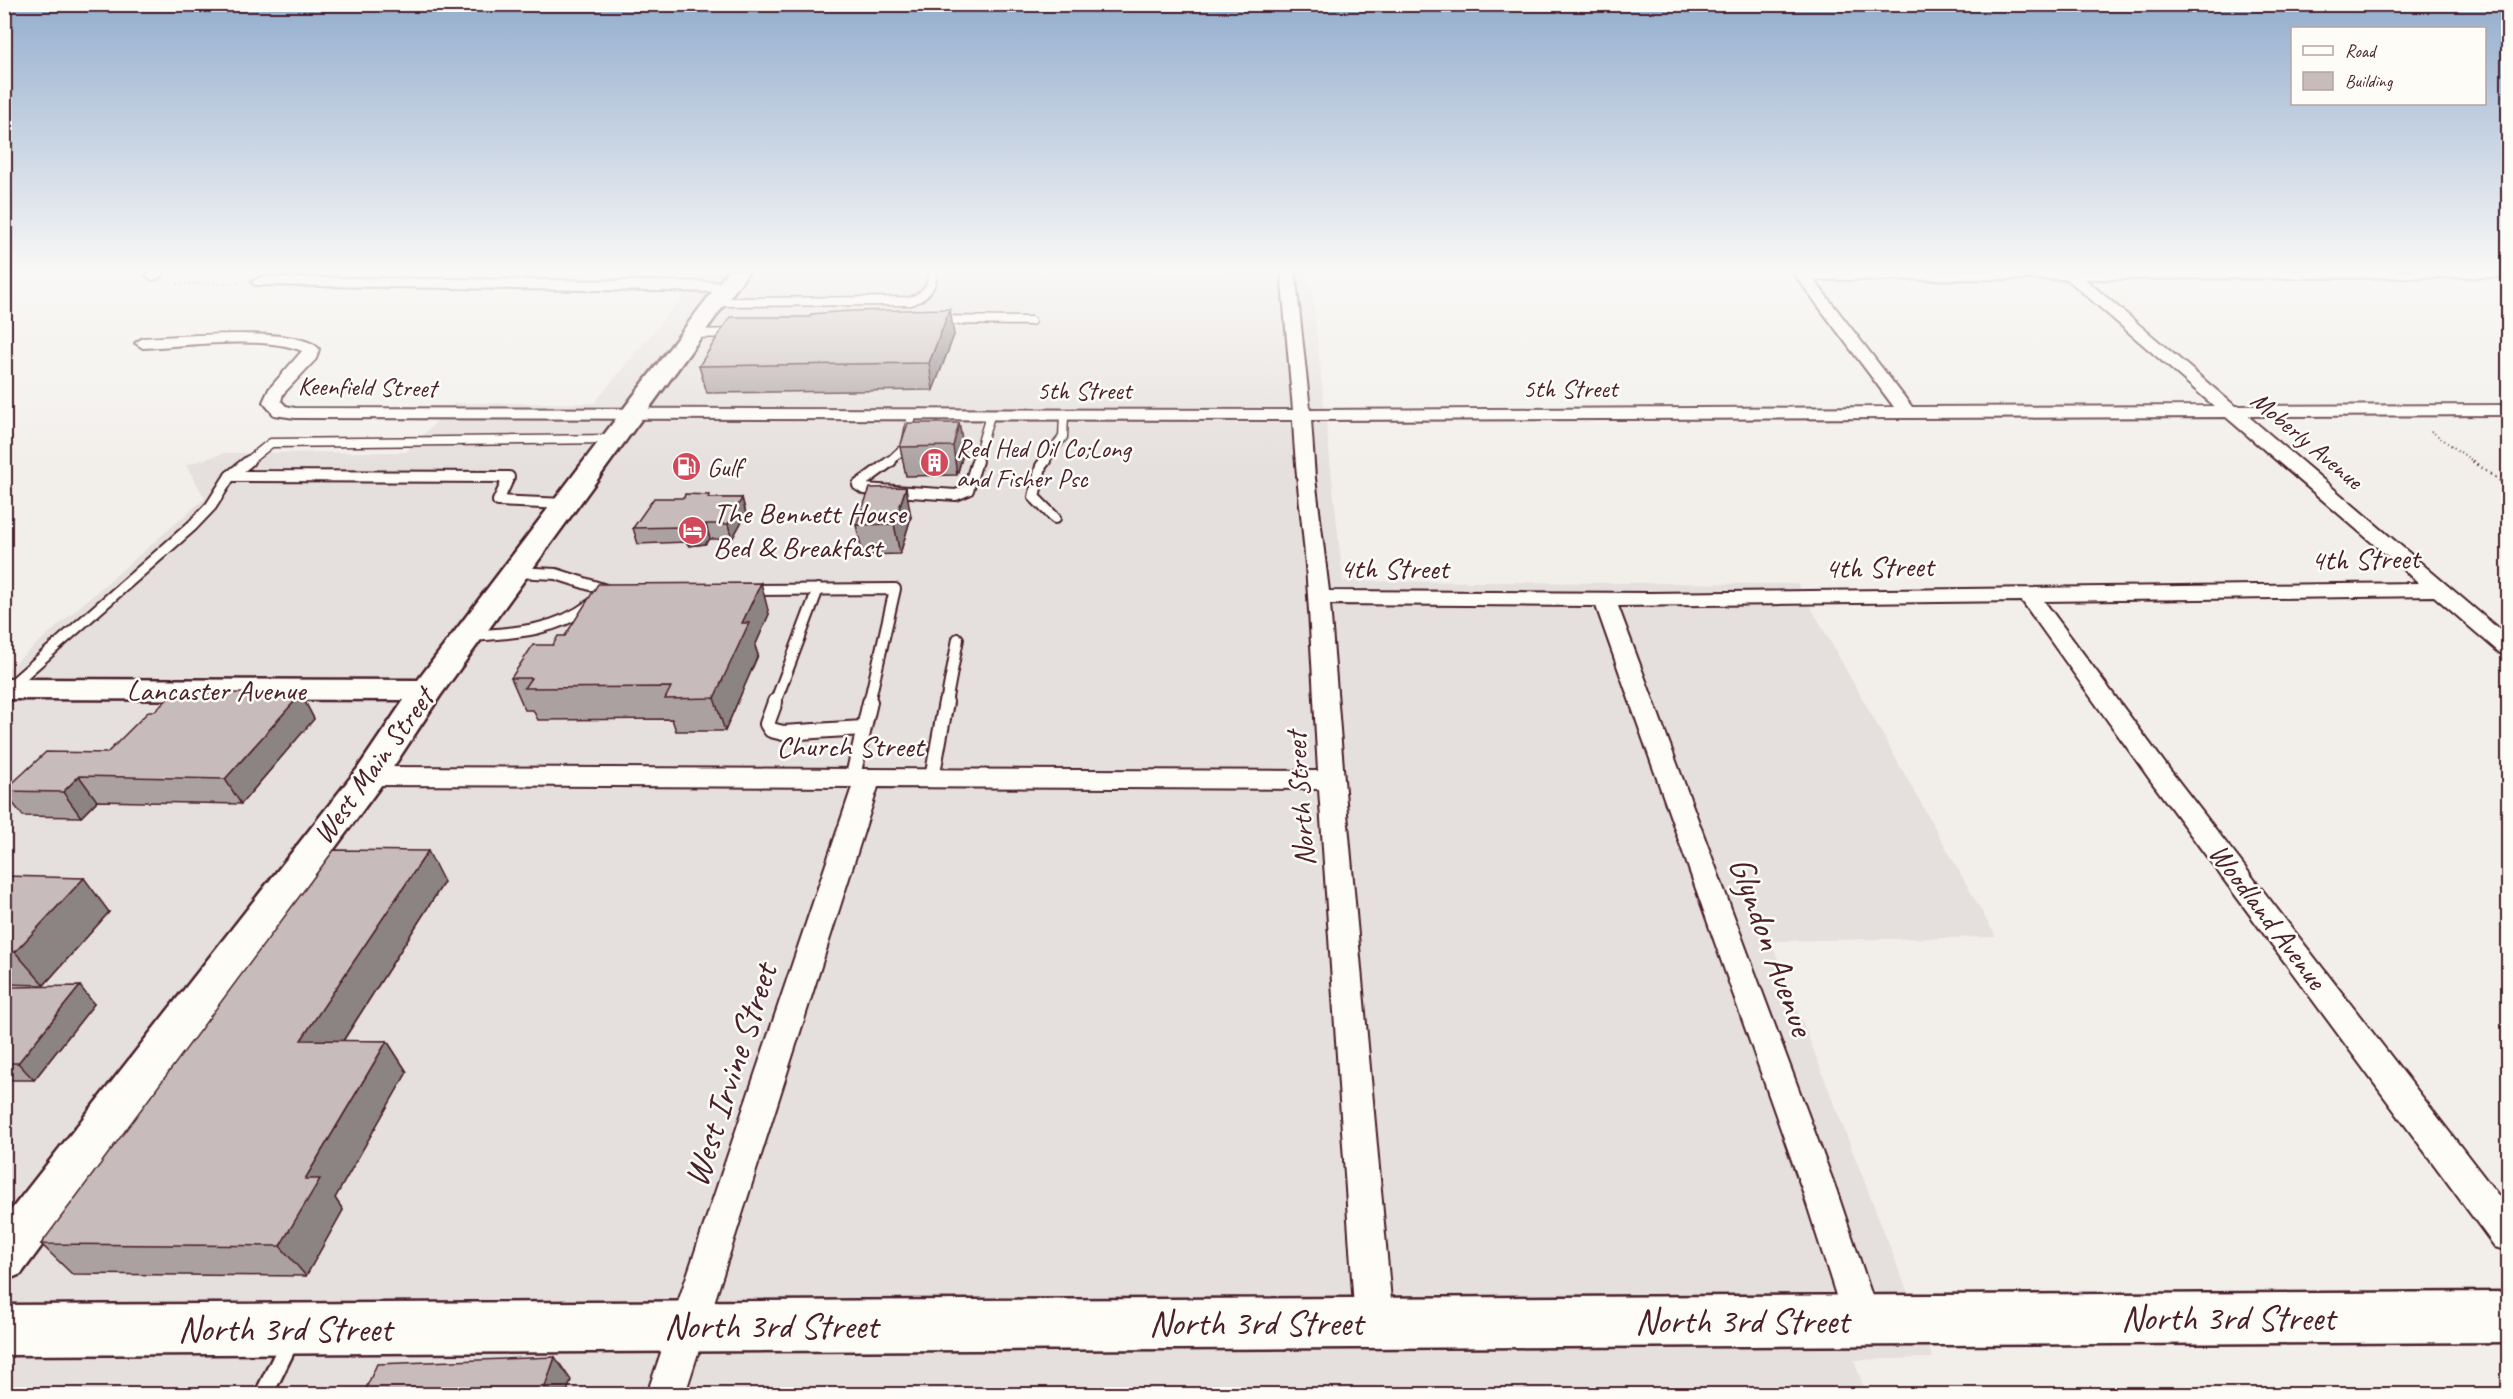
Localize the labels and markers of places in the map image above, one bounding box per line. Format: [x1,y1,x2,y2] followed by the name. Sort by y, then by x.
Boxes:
[956,432,1132,495] place label: Red Hed Oil Co;Long and Fisher Psc
[919,447,951,479] building icon: Red Hed Oil Co;Long and Fisher Psc
[670,451,702,483] fuel station icon: Gulf
[707,451,747,484] place label: Gulf
[713,494,908,566] place label: The Bennett House Bed & Breakfast
[676,514,708,546] hotel icon: The Bennett House Bed & Breakfast

